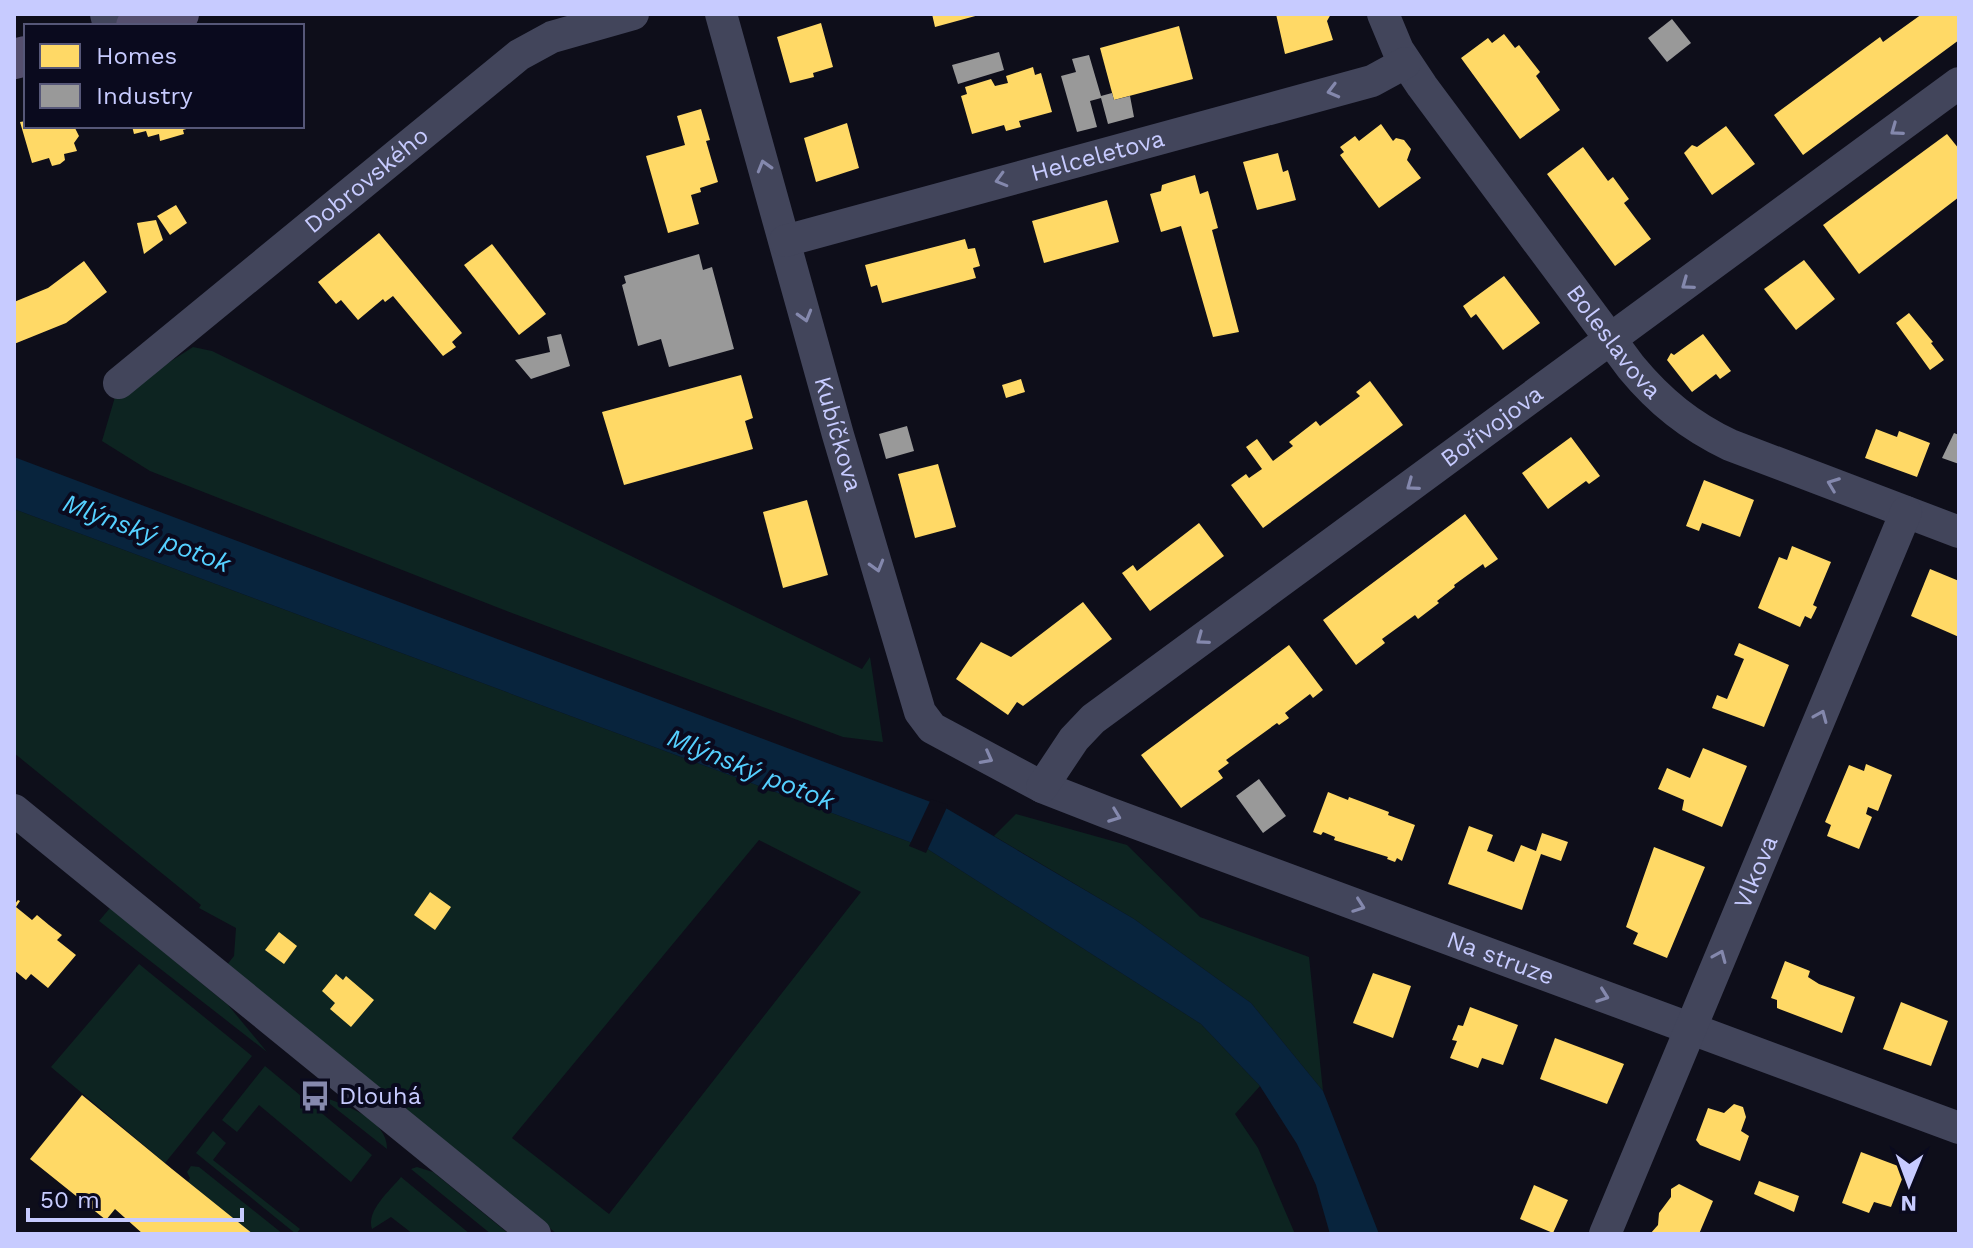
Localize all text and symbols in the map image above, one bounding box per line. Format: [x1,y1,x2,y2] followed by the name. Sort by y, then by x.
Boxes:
[24,24,304,128] legend
[96,42,177,70] text: Homes
[96,82,193,110] text: Industry
[1327,82,1341,99] one-way arrow
[1891,120,1905,134] one-way arrow
[299,121,434,239] street label: Dobrovského
[1028,124,1167,187] street label: Helceletova
[757,159,773,173] one-way arrow
[995,171,1009,188] one-way arrow
[1681,274,1696,288] one-way arrow
[1561,279,1667,405] street label: Boleslavova
[796,309,812,323] one-way arrow
[808,373,868,495] street label: Kubíčkova
[1435,379,1548,473] street label: Bořivojova
[1406,476,1421,490] one-way arrow
[1826,477,1840,494] one-way arrow
[59,487,236,579] water label: Mlýnský potok
[868,559,884,573] one-way arrow
[1197,630,1211,644] one-way arrow
[1811,710,1827,724] one-way arrow
[663,722,840,816] water label: Mlýnský potok
[979,749,993,764] one-way arrow
[1107,806,1121,823] one-way arrow
[1728,832,1783,913] street label: Vlkova
[1351,896,1365,913] one-way arrow
[1443,925,1558,991] street label: Na struze
[1711,950,1727,964] one-way arrow
[1595,986,1609,1002] one-way arrow
[298,1079,332,1113] bus stop icon: Dlouhá
[339,1082,421,1110] place label: Dlouhá
[1869,1144,1949,1224] north arrow
[28,1172,242,1222] scale bar
[40,1186,100,1214] text: 50 m
[1900,1191,1917,1216] text: N

